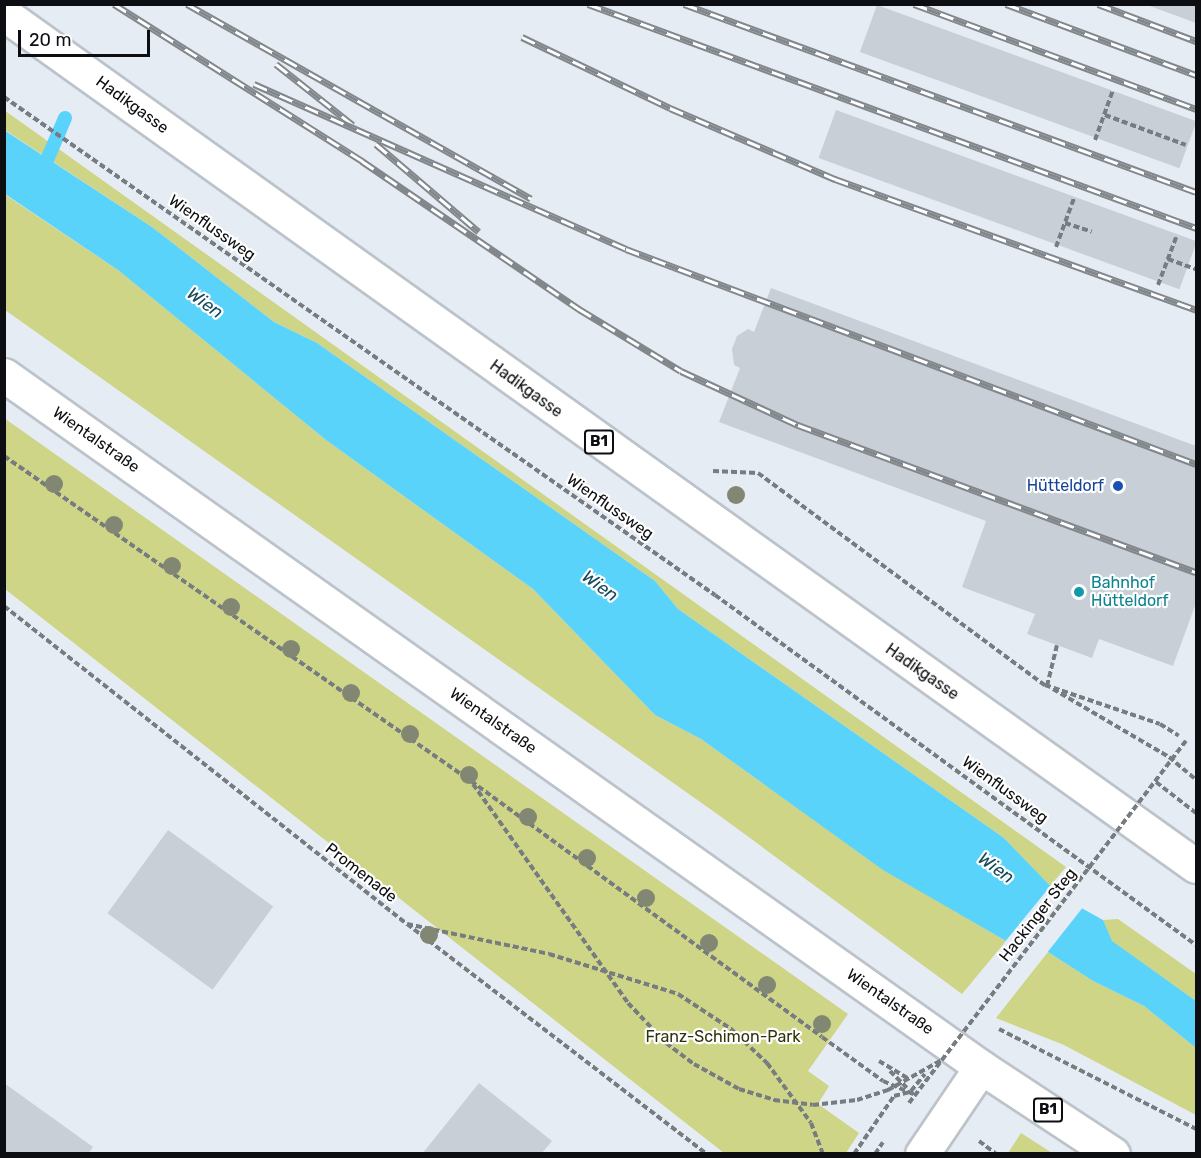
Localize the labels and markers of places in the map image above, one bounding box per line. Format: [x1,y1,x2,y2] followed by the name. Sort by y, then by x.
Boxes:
[1027,476,1104,496] place label: Hütteldorf
[1109,477,1127,495] marker: Hütteldorf
[1091,573,1168,611] place label: Bahnhof Hütteldorf
[1072,585,1086,599] marker: Bahnhof Hütteldorf

